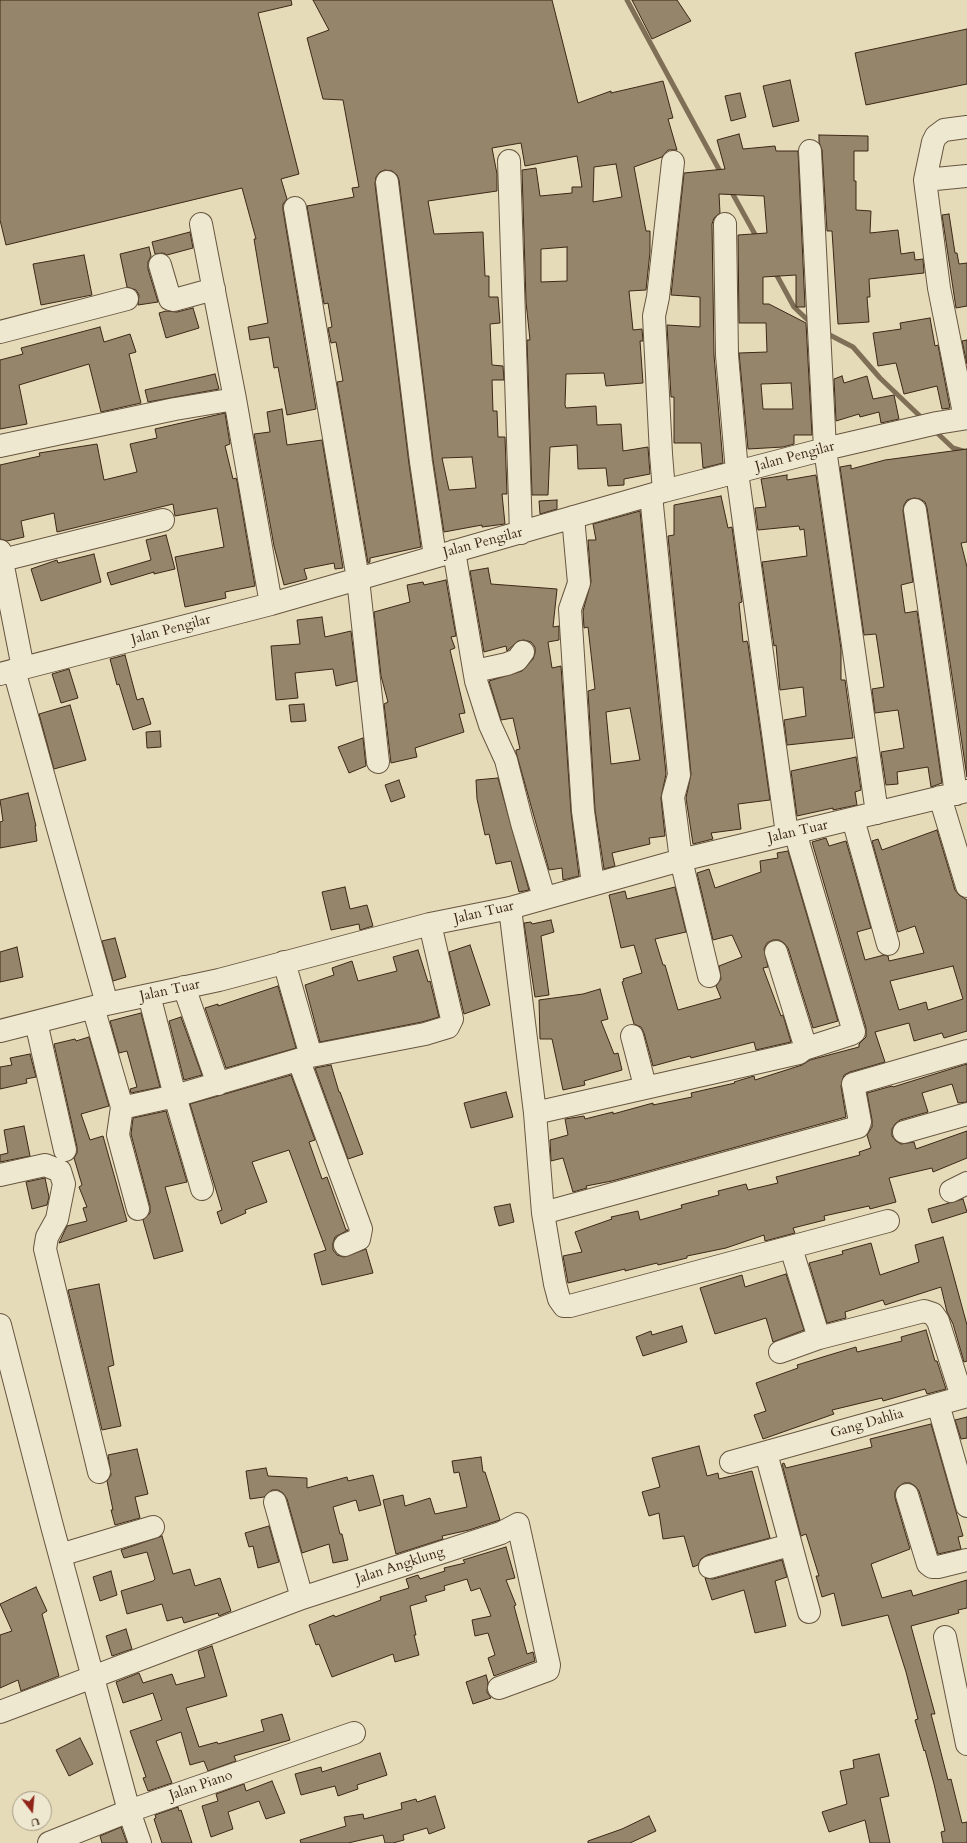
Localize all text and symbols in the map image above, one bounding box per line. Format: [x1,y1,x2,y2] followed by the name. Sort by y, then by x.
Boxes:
[754,438,836,476] street label: Jalan Pengilar
[442,524,524,562] street label: Jalan Pengilar
[130,611,212,649] street label: Jalan Pengilar
[766,817,830,847] street label: Jalan Tuar
[452,898,516,928] street label: Jalan Tuar
[138,976,202,1006] street label: Jalan Tuar
[828,1406,906,1442] street label: Gang Dahlia
[353,1544,447,1588] street label: Jalan Angklung
[167,1767,235,1805] street label: Jalan Piano
[12,1791,52,1831] north arrow
[29,1814,42,1831] text: U

